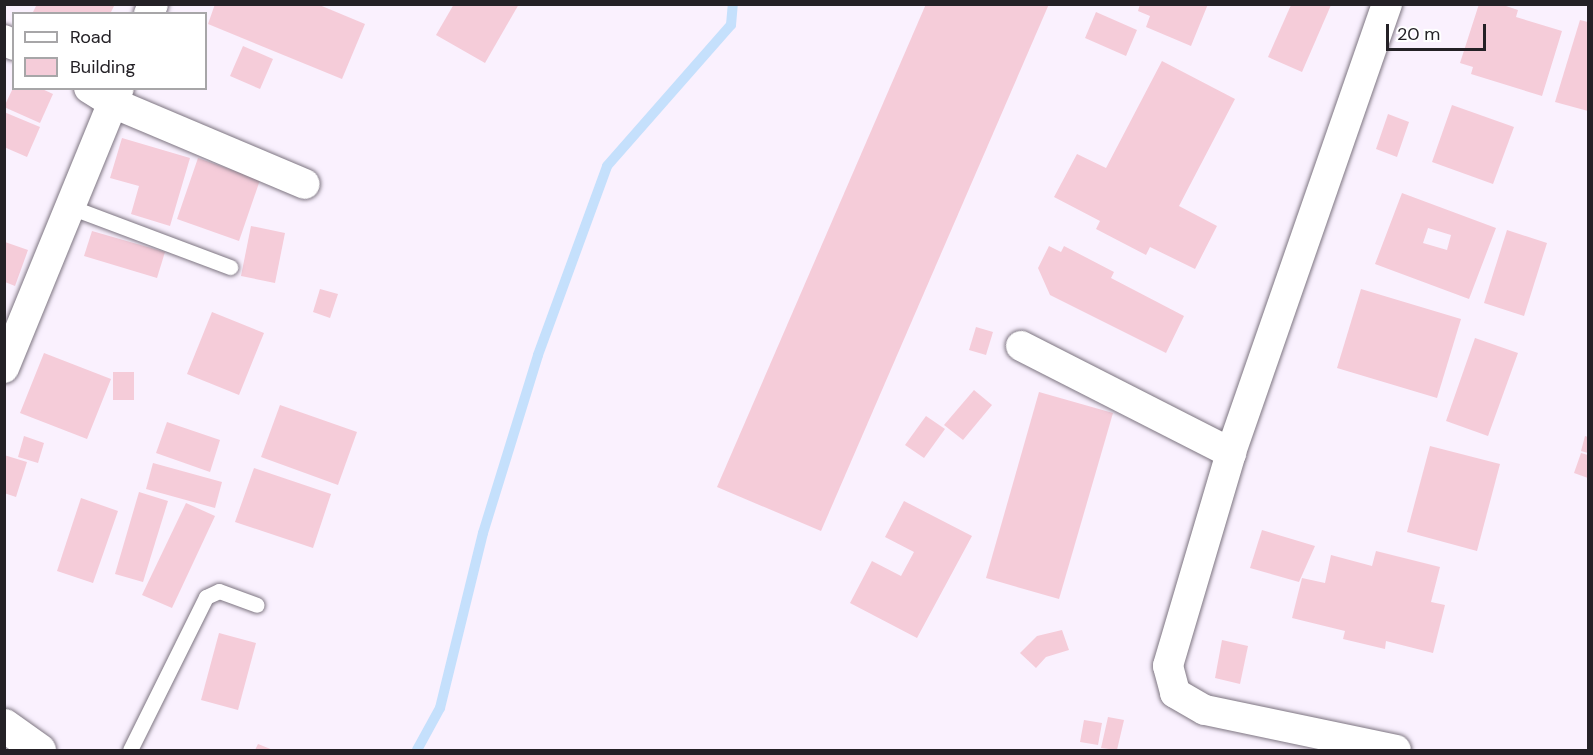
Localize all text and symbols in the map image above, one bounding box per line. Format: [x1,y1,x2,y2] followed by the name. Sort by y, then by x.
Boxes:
[12,12,207,90] legend
[1389,12,1490,50] scale bar
[1397,22,1440,46] text: 20 m
[70,25,112,49] text: Road
[70,55,135,79] text: Building

